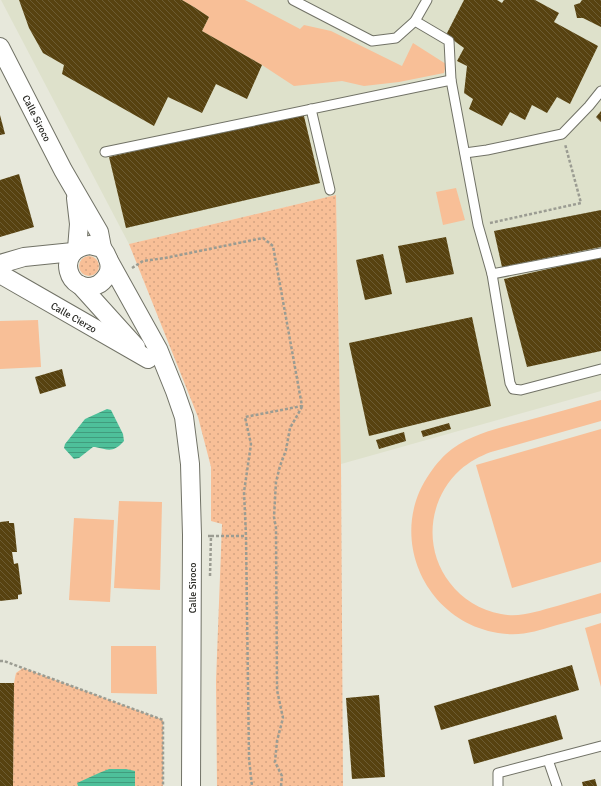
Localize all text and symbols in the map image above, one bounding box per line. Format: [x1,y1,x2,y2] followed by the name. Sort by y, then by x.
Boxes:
[19,93,53,144] street label: Calle Siroco
[48,300,99,336] street label: Calle Cierzo
[187,563,199,613] street label: Calle Siroco

